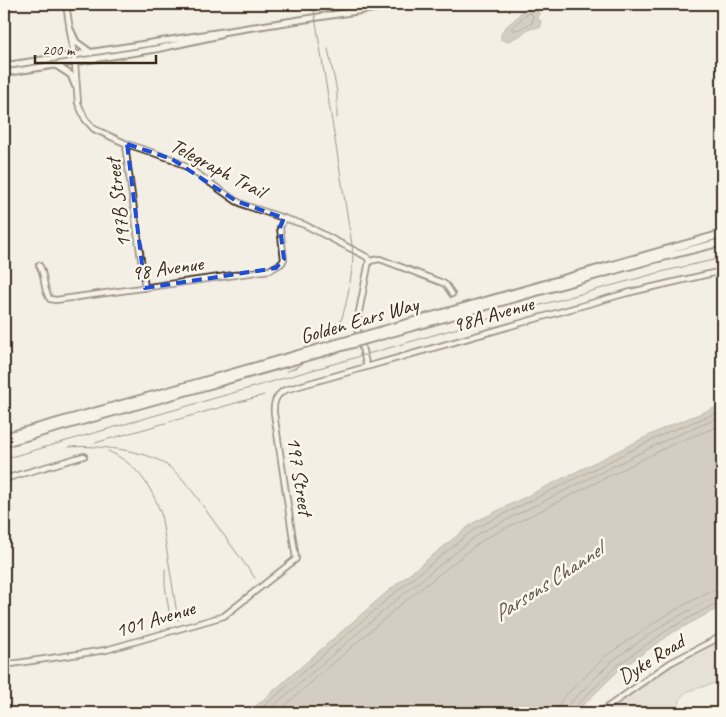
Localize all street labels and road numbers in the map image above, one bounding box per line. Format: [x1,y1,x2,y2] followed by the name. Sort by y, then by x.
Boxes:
[166,132,273,206] street label: Telegraph Trail
[99,154,136,249] street label: 197B Street
[129,250,206,286] street label: 98 Avenue
[297,290,423,349] street label: Golden Ears Way
[450,290,538,338] street label: 98A Avenue
[281,435,320,520] street label: 197 Street
[112,594,199,643] street label: 101 Avenue
[613,627,692,690] street label: Dyke Road

